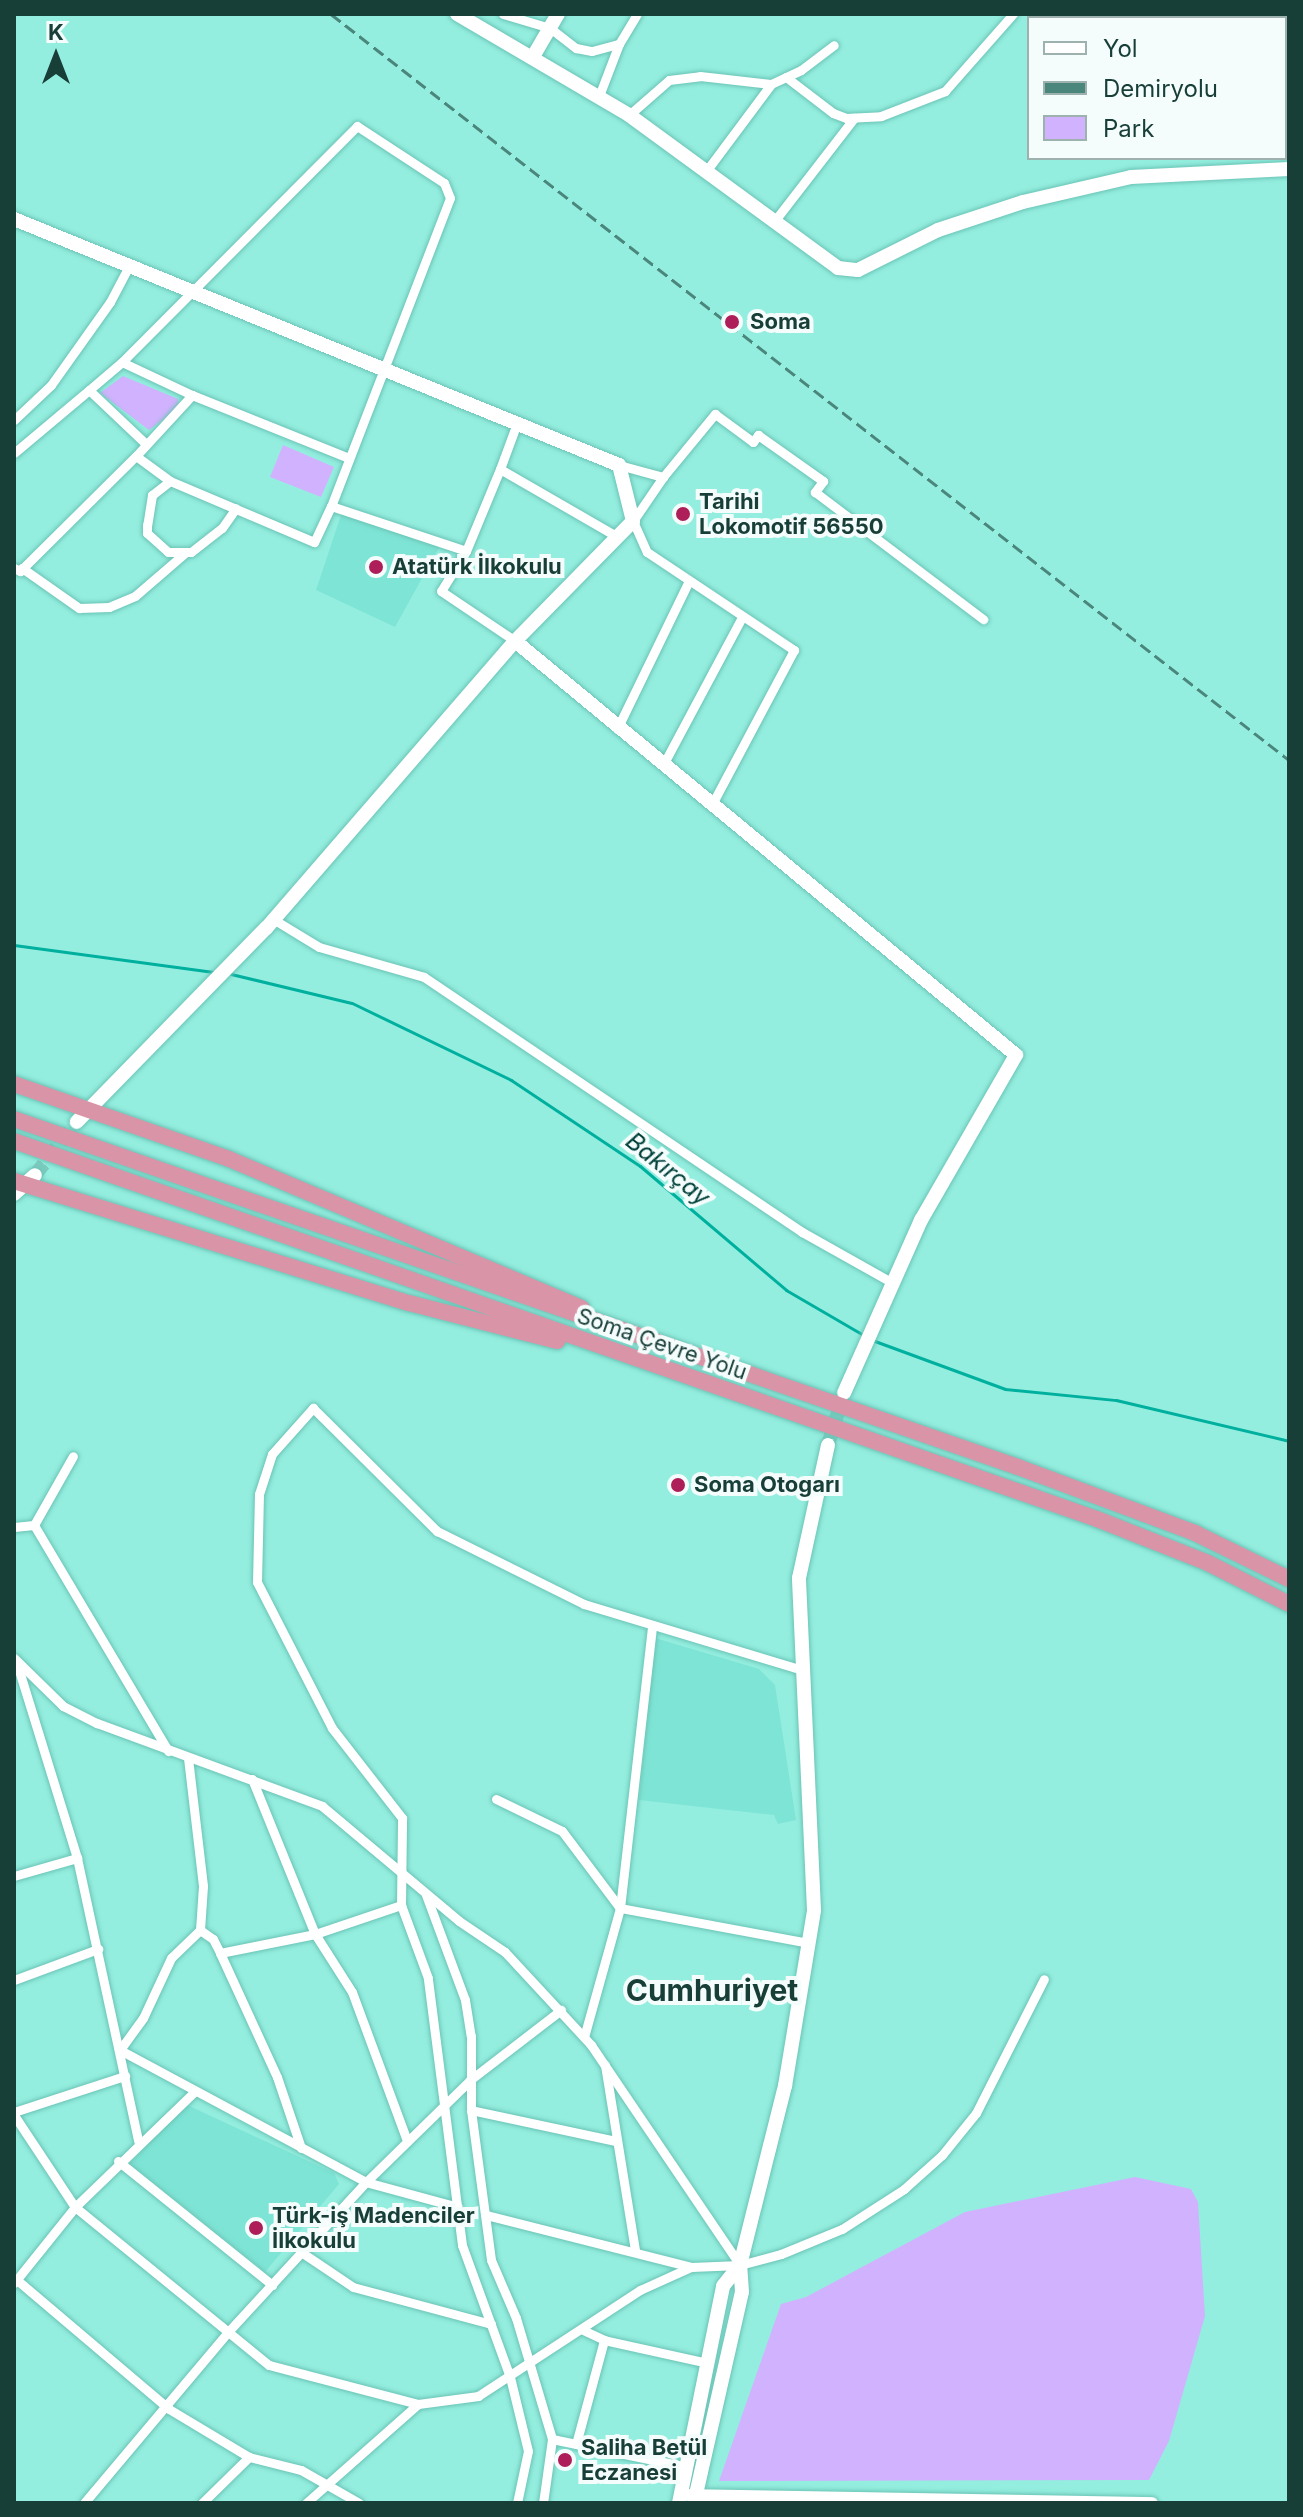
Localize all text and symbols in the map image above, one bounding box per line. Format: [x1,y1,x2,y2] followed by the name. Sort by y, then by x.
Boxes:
[16,16,96,96] north arrow
[1027,16,1287,160] legend
[48,19,64,45] text: K
[1103,34,1138,63] text: Yol
[1103,74,1218,103] text: Demiryolu
[1103,114,1154,143] text: Park
[750,309,811,335] place label: Soma
[721,311,743,333] marker: Soma
[699,488,884,540] place label: Tarihi Lokomotif 56550
[674,505,692,523] marker: Tarihi Lokomotif 56550
[392,554,562,580] place label: Atatürk İlkokulu
[367,558,385,576] marker: Atatürk İlkokulu
[620,1126,716,1212] water label: Bakırçay
[574,1303,750,1385] street label: Soma Çevre Yolu
[694,1472,840,1498] place label: Soma Otogarı
[669,1476,687,1494] marker: Soma Otogarı
[626,1972,798,2008] district label: Cumhuriyet
[272,2202,475,2254] place label: Türk-iş Madenciler İlkokulu
[247,2219,265,2237] marker: Türk-iş Madenciler İlkokulu
[581,2434,707,2486] place label: Saliha Betül Eczanesi
[556,2451,574,2469] marker: Saliha Betül Eczanesi

